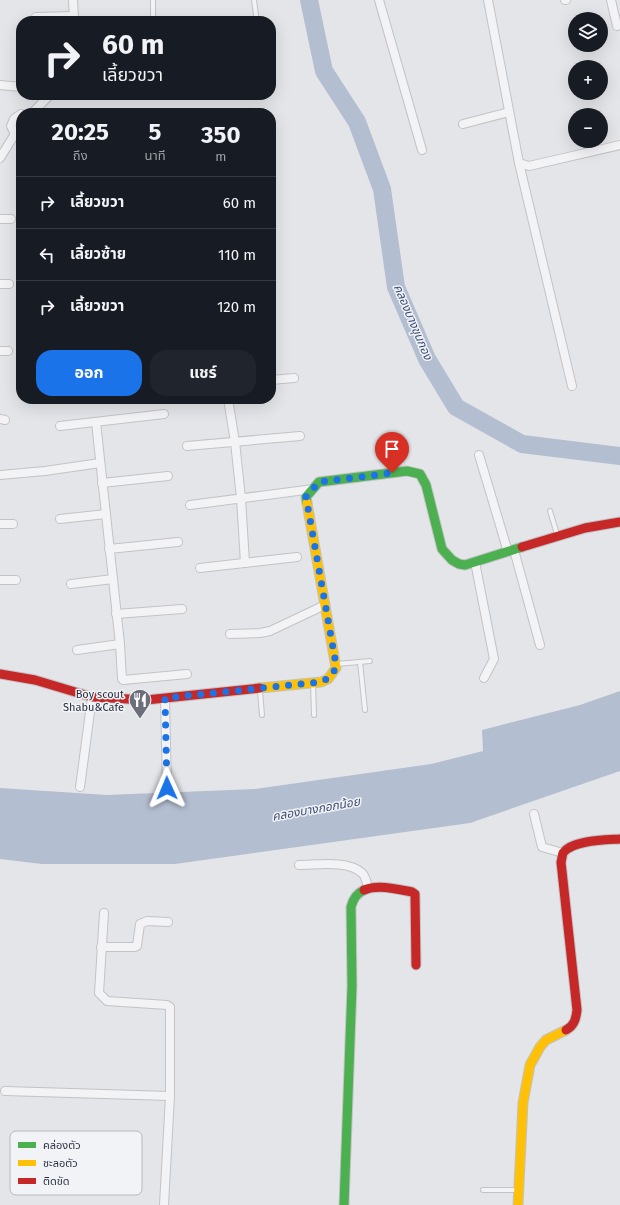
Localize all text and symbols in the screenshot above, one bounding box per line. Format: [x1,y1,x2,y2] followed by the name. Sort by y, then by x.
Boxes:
[568,12,608,148] map controls
[568,12,608,52] button: layers
[102,28,164,61] text: 60 m
[36,32,88,84] icon: right
[568,60,608,100] button: +
[102,64,163,86] text: เลี้ยวขวา
[568,108,608,148] button: −
[51,118,109,146] text: 20:25
[149,118,161,146] text: 5
[201,121,241,149] text: 350
[73,148,88,163] text: ถึง
[144,148,166,163] text: นาที
[215,149,226,164] text: m
[36,192,58,214] icon: right
[70,193,124,211] text: เลี้ยวขวา
[223,194,256,212] text: 60 m
[36,244,58,266] icon: left
[70,245,126,263] text: เลี้ยวซ้าย
[218,246,256,264] text: 110 m
[390,282,435,363] water label: คลองบางขุนกอง
[36,296,58,318] icon: right
[70,297,124,315] text: เลี้ยวขวา
[217,298,256,316] text: 120 m
[36,350,142,396] button: ออก
[150,350,256,396] button: แชร์
[375,432,409,473] pin
[381,438,403,460] icon: arrive
[127,687,153,720] restaurant icon: Boy scout Shabu&Cafe
[63,688,124,714] place label: Boy scout Shabu&Cafe
[146,767,188,809] position arrow
[271,794,362,824] water label: คลองบางกอกน้อย
[10,1131,142,1195] legend
[43,1139,81,1152] text: คล่องตัว
[43,1157,78,1170] text: ชะลอตัว
[43,1175,70,1188] text: ติดขัด

